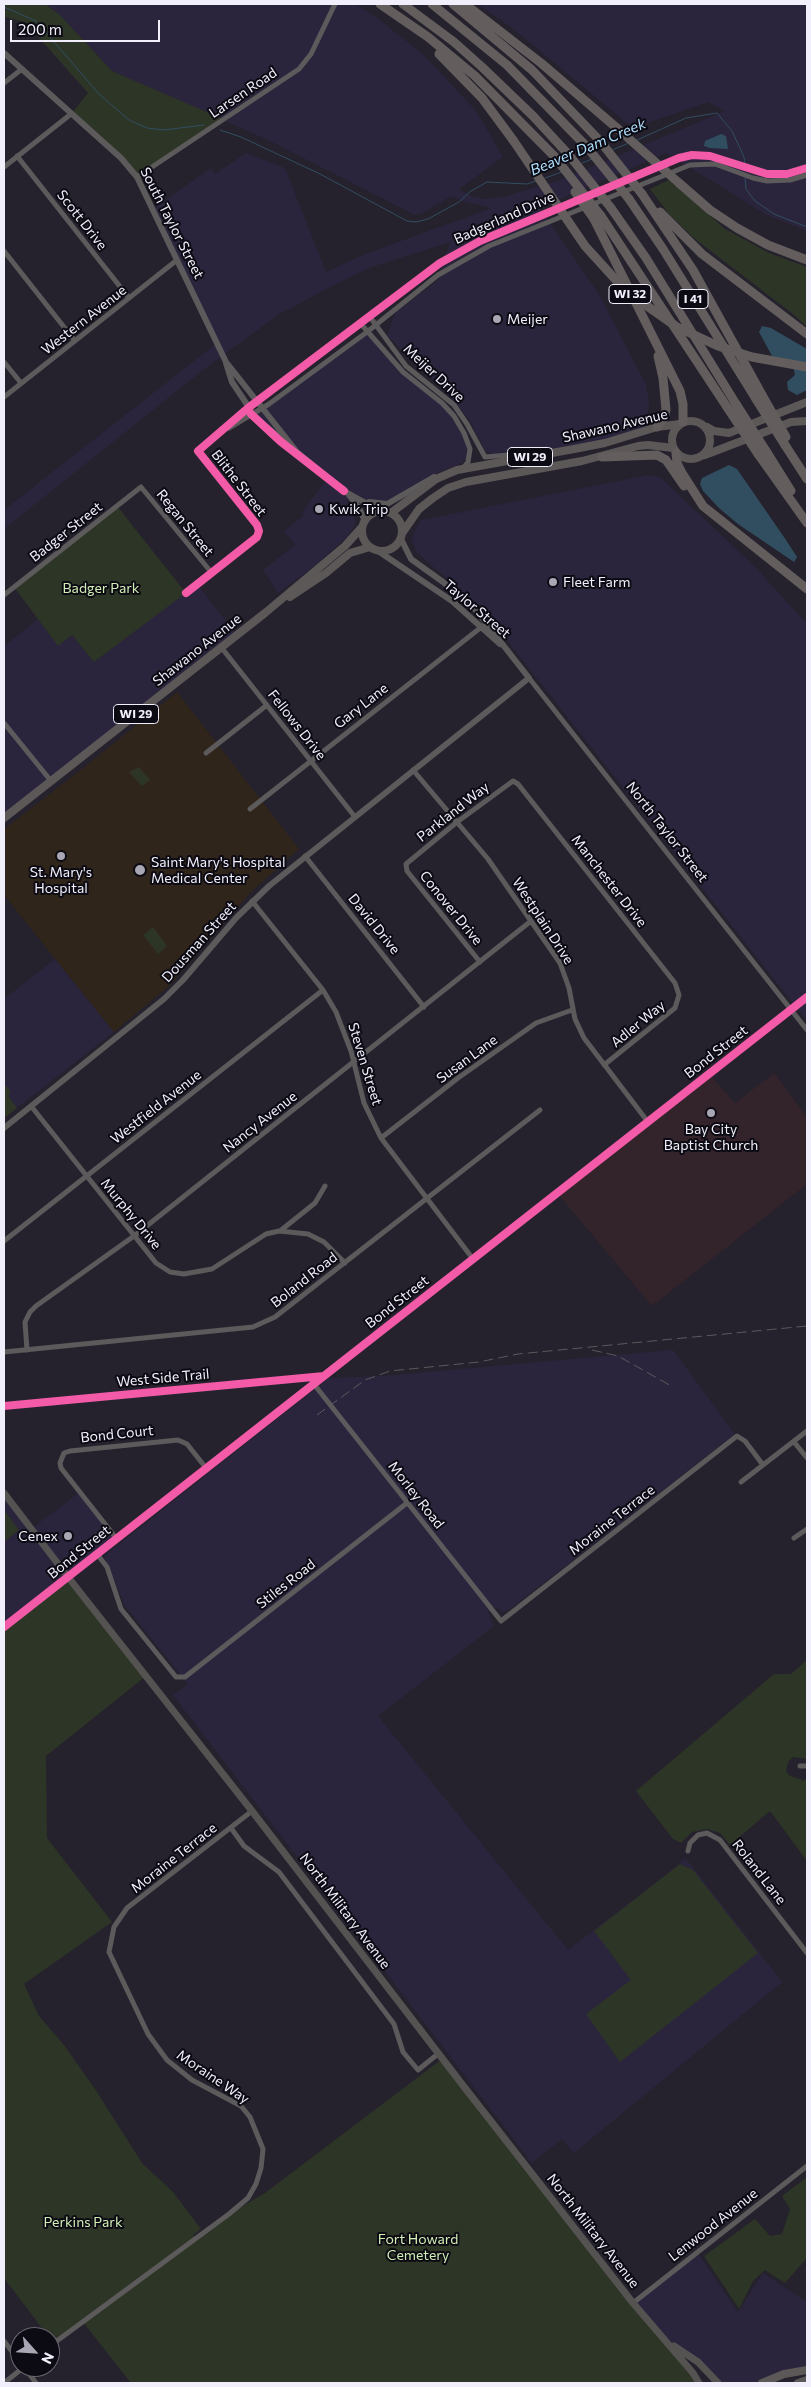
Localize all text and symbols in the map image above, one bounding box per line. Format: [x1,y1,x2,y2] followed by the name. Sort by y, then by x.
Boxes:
[12,10,162,42] scale bar
[18,20,62,38] text: 200 m
[206,64,280,122] street label: Larsen Road
[527,114,649,180] water label: Beaver Dam Creek
[137,164,207,282] street label: South Taylor Street
[53,187,111,253] street label: Scott Drive
[451,188,557,248] street label: Badgerland Drive
[38,282,130,358] street label: Western Avenue
[609,284,651,304] road number: WI 32
[678,290,708,308] road number: I 41
[507,311,548,327] place label: Meijer
[491,313,503,325] marker: Meijer
[400,340,468,406] street label: Meijer Drive
[561,406,669,446] street label: Shawano Avenue
[208,446,270,520] street label: Blithe Street
[508,448,552,467] road number: WI 29
[153,486,217,560] street label: Regan Street
[27,499,105,565] street label: Badger Street
[329,501,388,517] place label: Kwik Trip
[313,503,325,515] marker: Kwik Trip
[563,574,631,590] place label: Fleet Farm
[440,576,514,642] street label: Taylor Street
[547,576,559,588] marker: Fleet Farm
[63,580,139,596] park label: Badger Park
[149,610,245,690] street label: Shawano Avenue
[331,680,391,732] street label: Gary Lane
[264,687,330,763] street label: Fellows Drive
[114,704,158,724] road number: WI 29
[623,778,711,886] street label: North Taylor Street
[414,779,492,845] street label: Parkland Way
[568,832,650,930] street label: Manchester Drive
[55,850,67,862] marker: St. Mary's Hospital
[151,854,285,886] place label: Saint Mary's Hospital Medical Center
[133,863,147,877] marker: Saint Mary's Hospital Medical Center
[30,864,92,896] place label: St. Mary's Hospital
[416,868,486,948] street label: Conover Drive
[509,874,577,968] street label: Westplain Drive
[345,890,403,958] street label: David Drive
[158,898,240,986] street label: Dousman Street
[608,997,668,1051] street label: Adler Way
[344,1021,386,1107] street label: Steven Street
[681,1022,751,1082] street label: Bond Street
[433,1031,501,1087] street label: Susan Lane
[107,1066,205,1148] street label: Westfield Avenue
[220,1088,300,1156] street label: Nancy Avenue
[705,1107,717,1119] marker: Bay City Baptist Church
[664,1121,758,1154] place label: Bay City Baptist Church
[97,1175,165,1253] street label: Murphy Drive
[267,1249,341,1311] street label: Boland Road
[362,1272,432,1332] street label: Bond Street
[116,1366,210,1390] street label: West Side Trail
[80,1422,154,1446] street label: Bond Court
[385,1458,447,1532] street label: Morley Road
[566,1481,658,1559] street label: Moraine Terrace
[44,1522,114,1582] street label: Bond Street
[18,1528,58,1544] place label: Cenex
[62,1530,74,1542] marker: Cenex
[253,1556,319,1612] street label: Stiles Road
[128,1819,220,1897] street label: Moraine Terrace
[728,1836,790,1908] street label: Roland Lane
[296,1850,394,1972] street label: North Military Avenue
[173,2047,253,2107] street label: Moraine Way
[543,2171,643,2291] street label: North Military Avenue
[665,2185,761,2265] street label: Lenwood Avenue
[43,2214,123,2230] park label: Perkins Park
[378,2231,458,2264] park label: Fort Howard Cemetery
[10,2327,60,2377] north arrow
[38,2350,58,2367] text: N

